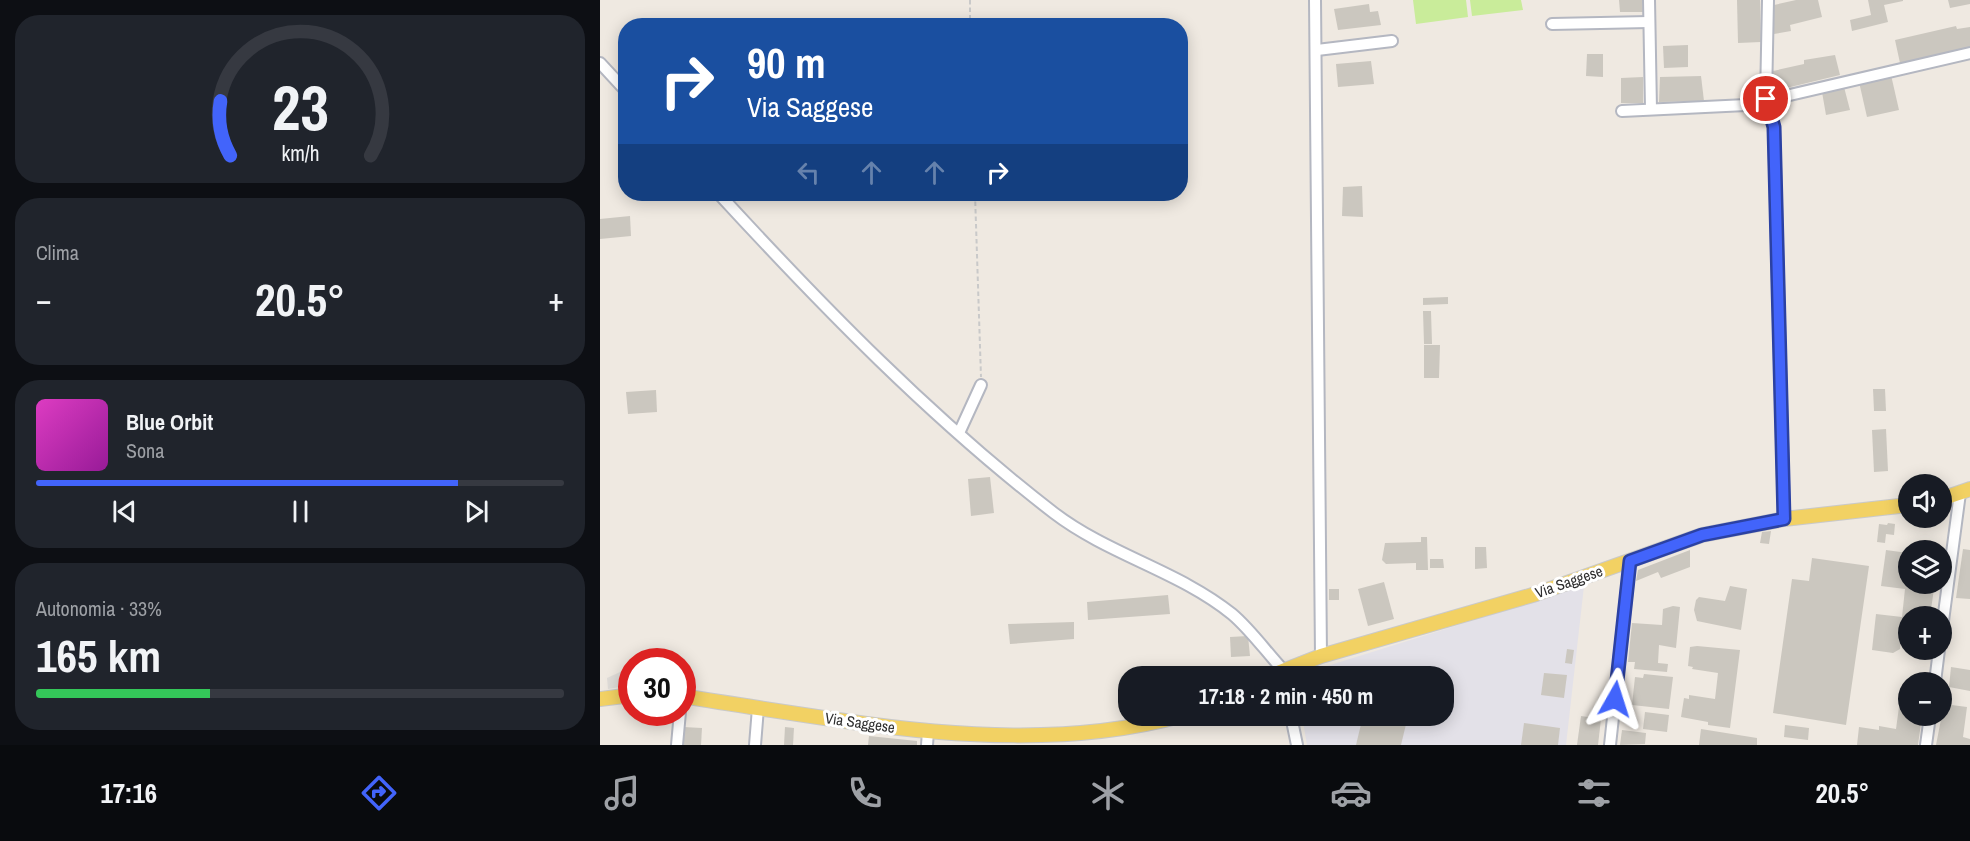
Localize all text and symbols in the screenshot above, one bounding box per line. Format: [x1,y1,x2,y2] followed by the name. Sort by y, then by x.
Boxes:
[747,35,826,91] text: 90 m
[648,42,726,120] icon: right
[272,65,328,149] text: 23
[1740,73,1791,124] pin
[1749,82,1782,115] icon: arrive
[747,89,873,125] text: Via Saggese
[281,139,319,168] text: km/h
[792,156,825,189] icon: left
[855,156,888,189] icon: ahead
[918,156,951,189] icon: ahead
[981,156,1014,189] icon: right
[36,239,79,266] text: Clima
[255,269,345,330] text: 20.5°
[36,277,52,321] text: −
[548,277,564,321] text: +
[126,407,213,437] text: Blue Orbit
[126,437,164,464] text: Sona
[1898,474,1952,726] map controls
[1898,474,1952,528] button: sound
[108,495,141,528] icon: previous
[284,495,317,528] icon: pause
[460,495,493,528] icon: next
[1898,540,1952,594] button: layers
[1532,560,1606,603] street label: Via Saggese
[36,595,162,622] text: Autonomia · 33%
[1898,606,1952,660] button: +
[36,625,161,686] text: 165 km
[618,648,696,726] speed limit sign: 30
[1583,667,1647,731] position arrow
[1898,672,1952,726] button: −
[1199,681,1373,711] text: 17:18 · 2 min · 450 m
[824,707,896,738] street label: Via Saggese
[358,772,400,814] icon: directions
[601,772,643,814] icon: music
[844,772,886,814] icon: phone
[1087,772,1129,814] icon: climate
[1330,772,1372,814] icon: car
[1573,772,1615,814] icon: filters
[100,775,157,811] text: 17:16
[1816,775,1869,811] text: 20.5°

